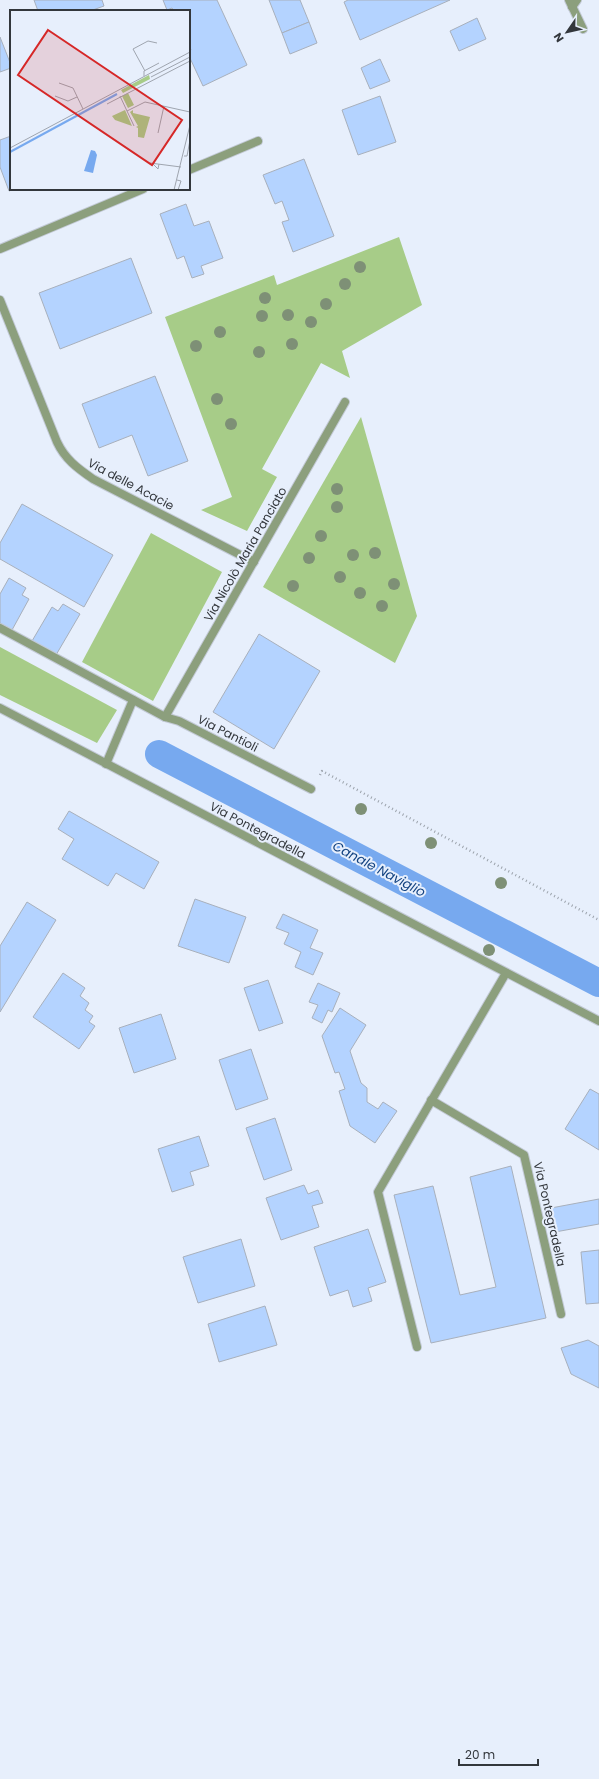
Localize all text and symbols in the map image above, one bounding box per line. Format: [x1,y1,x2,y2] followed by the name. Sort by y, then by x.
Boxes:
[10,10,190,190] inset map
[547,12,587,52] north arrow
[550,30,568,45] text: N
[85,454,177,514] street label: Via delle Acacie
[199,483,291,624] street label: Via Nicolò Maria Panciato
[195,710,261,756] street label: Via Pantioli
[207,797,309,863] street label: Via Pontegradella
[329,836,429,902] water label: Canale Naviglio
[530,1160,570,1268] street label: Via Pontegradella
[459,1741,538,1767] scale bar
[465,1746,495,1763] text: 20 m

